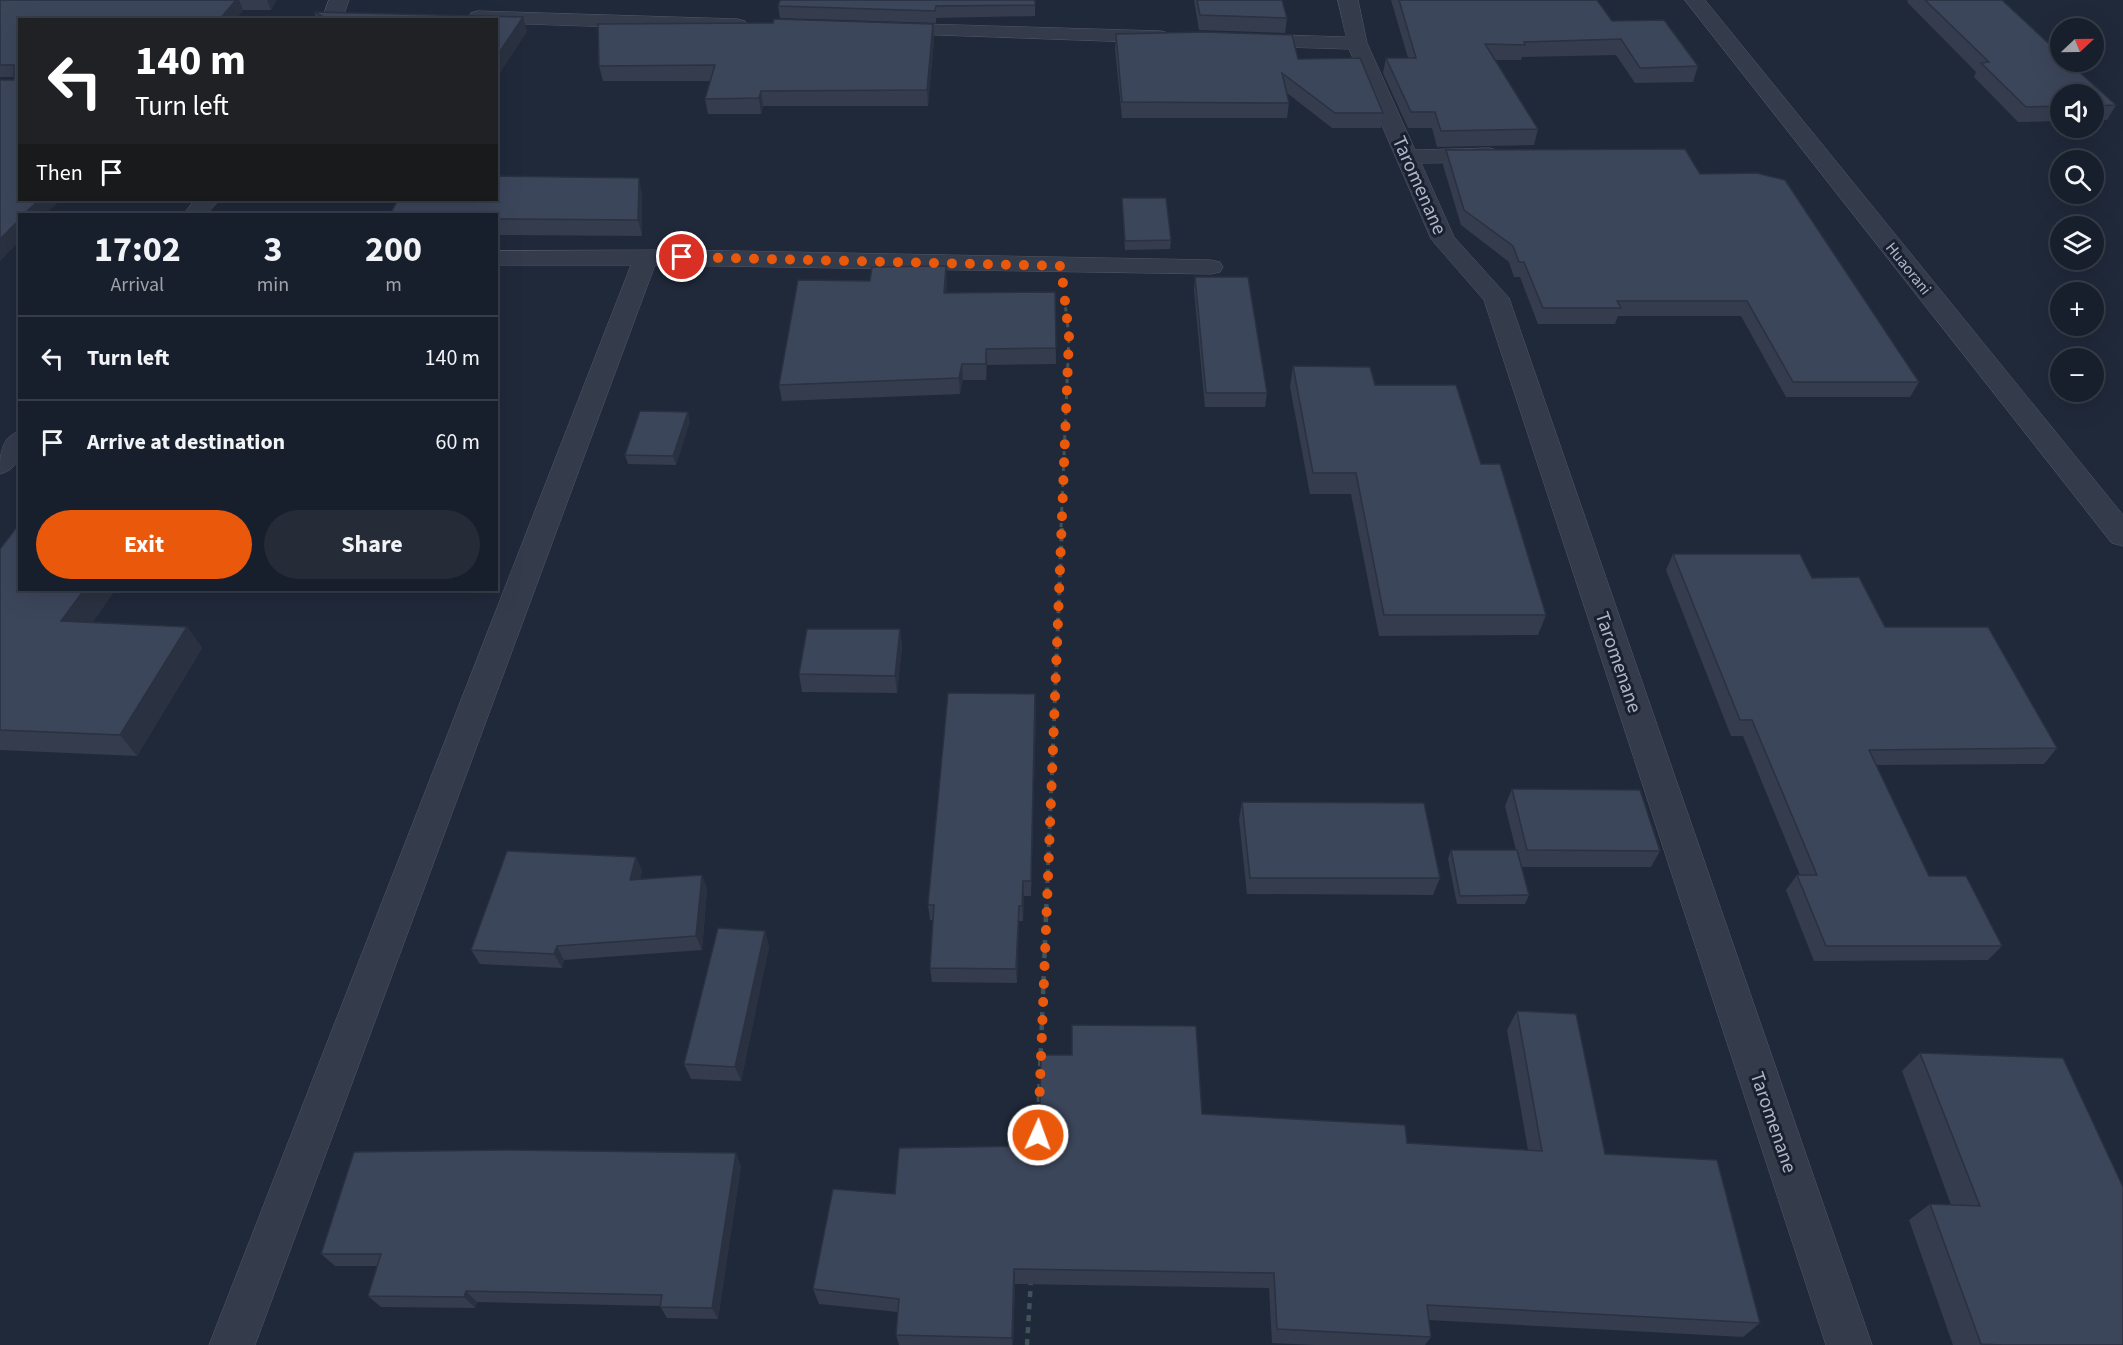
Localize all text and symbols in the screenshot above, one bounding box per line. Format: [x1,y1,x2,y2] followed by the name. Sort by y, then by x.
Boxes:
[2050,18,2104,72] north arrow
[2050,18,2104,402] map controls
[135,31,246,91] text: 140 m
[36,42,114,120] icon: left
[2050,84,2104,138] button: sound
[135,87,229,126] text: Turn left
[1385,132,1453,239] street label: Taromenane
[2050,150,2104,204] button: search
[95,156,128,189] icon: arrive
[36,157,83,189] text: Then
[2050,216,2104,270] button: layers
[94,224,181,275] text: 17:02
[263,224,282,275] text: 3
[365,224,422,275] text: 200
[656,231,707,282] pin
[1880,238,1936,300] street label: Huaorani
[665,240,698,273] icon: arrive
[110,271,164,299] text: Arrival
[257,271,289,299] text: min
[385,271,402,299] text: m
[2050,282,2104,336] button: +
[36,342,69,375] icon: left
[87,342,169,374] text: Turn left
[425,342,480,374] text: 140 m
[2050,348,2104,402] button: −
[36,426,69,459] icon: arrive
[87,426,285,458] text: Arrive at destination
[435,426,480,458] text: 60 m
[36,510,252,579] button: Exit
[264,510,480,579] button: Share
[1588,608,1648,717] street label: Taromenane
[1743,1068,1803,1177] street label: Taromenane
[1006,1103,1070,1167] position arrow

